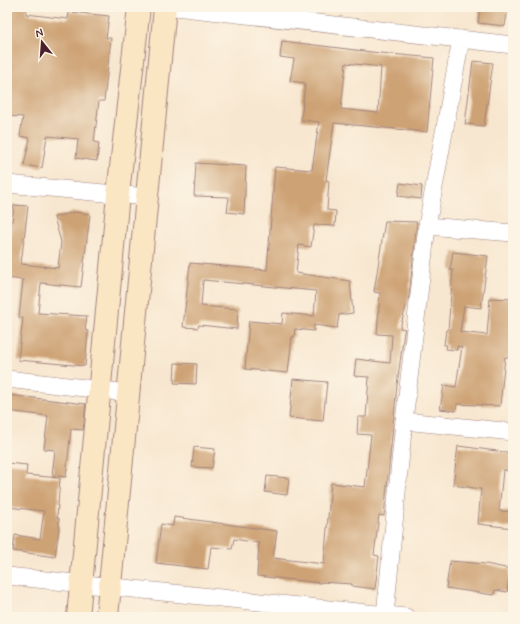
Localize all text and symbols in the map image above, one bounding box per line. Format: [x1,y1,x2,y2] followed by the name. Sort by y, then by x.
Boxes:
[22,22,62,62] north arrow
[34,26,45,41] text: N

